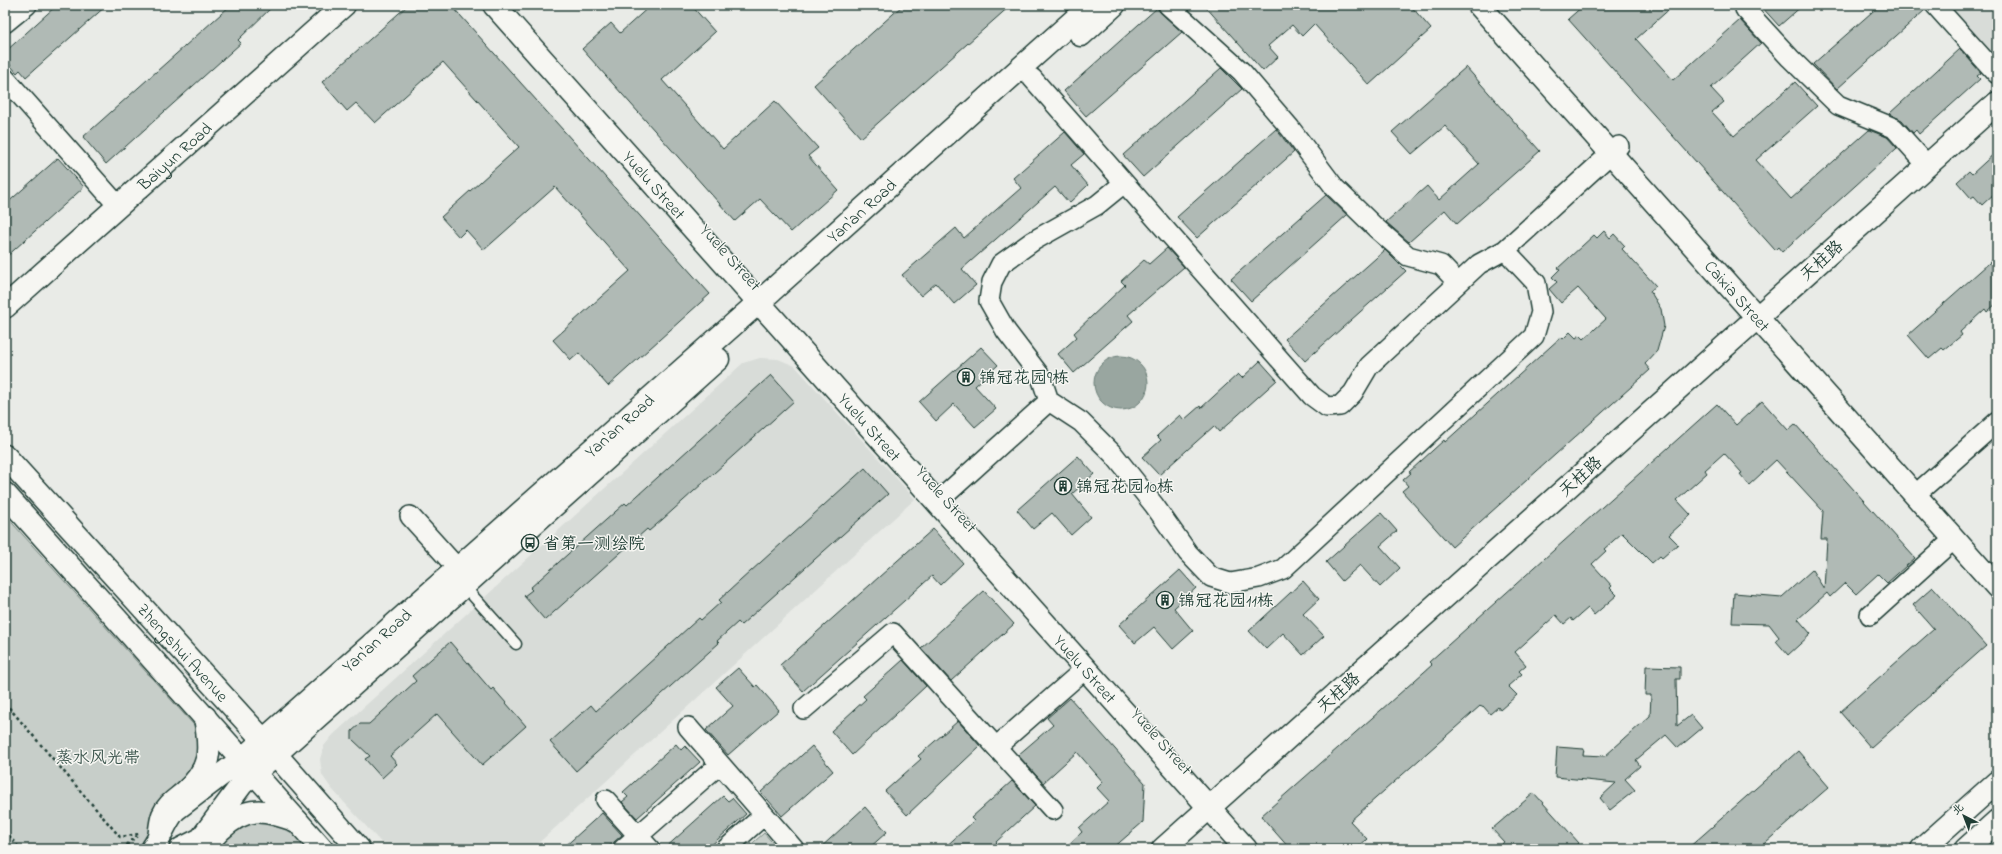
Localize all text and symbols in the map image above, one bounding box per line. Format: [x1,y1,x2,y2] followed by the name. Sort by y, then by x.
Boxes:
[132,117,219,198] street label: Baiyun Road
[616,146,691,226] street label: Yuelu Street
[822,173,903,249] street label: Yan'an Road
[693,219,767,297] street label: Yuele Street
[1795,235,1849,287] street label: 天柱路
[1698,255,1775,338] street label: Caixia Street
[979,366,1069,391] place label: 锦冠花园9栋
[956,367,976,387] building icon: 锦冠花园9栋
[831,388,906,468] street label: Yuelu Street
[580,389,661,465] street label: Yan'an Road
[1554,451,1608,503] street label: 天柱路
[909,461,983,539] street label: Yuele Street
[1076,475,1174,500] place label: 锦冠花园10栋
[1053,476,1073,496] building icon: 锦冠花园10栋
[543,532,645,557] place label: 省第一测绘院
[520,533,540,553] bus stop icon: 省第一测绘院
[1178,589,1274,614] place label: 锦冠花园11栋
[1155,590,1175,610] building icon: 锦冠花园11栋
[130,598,234,708] street label: Zhengshui Avenue
[337,603,418,679] street label: Yan'an Road
[1047,630,1122,710] street label: Yuelu Street
[1312,667,1366,719] street label: 天柱路
[1124,703,1198,781] street label: Yuele Street
[56,746,141,771] park label: 蒸水风光带
[1944,796,1984,836] north arrow
[1949,800,1967,819] text: 北

